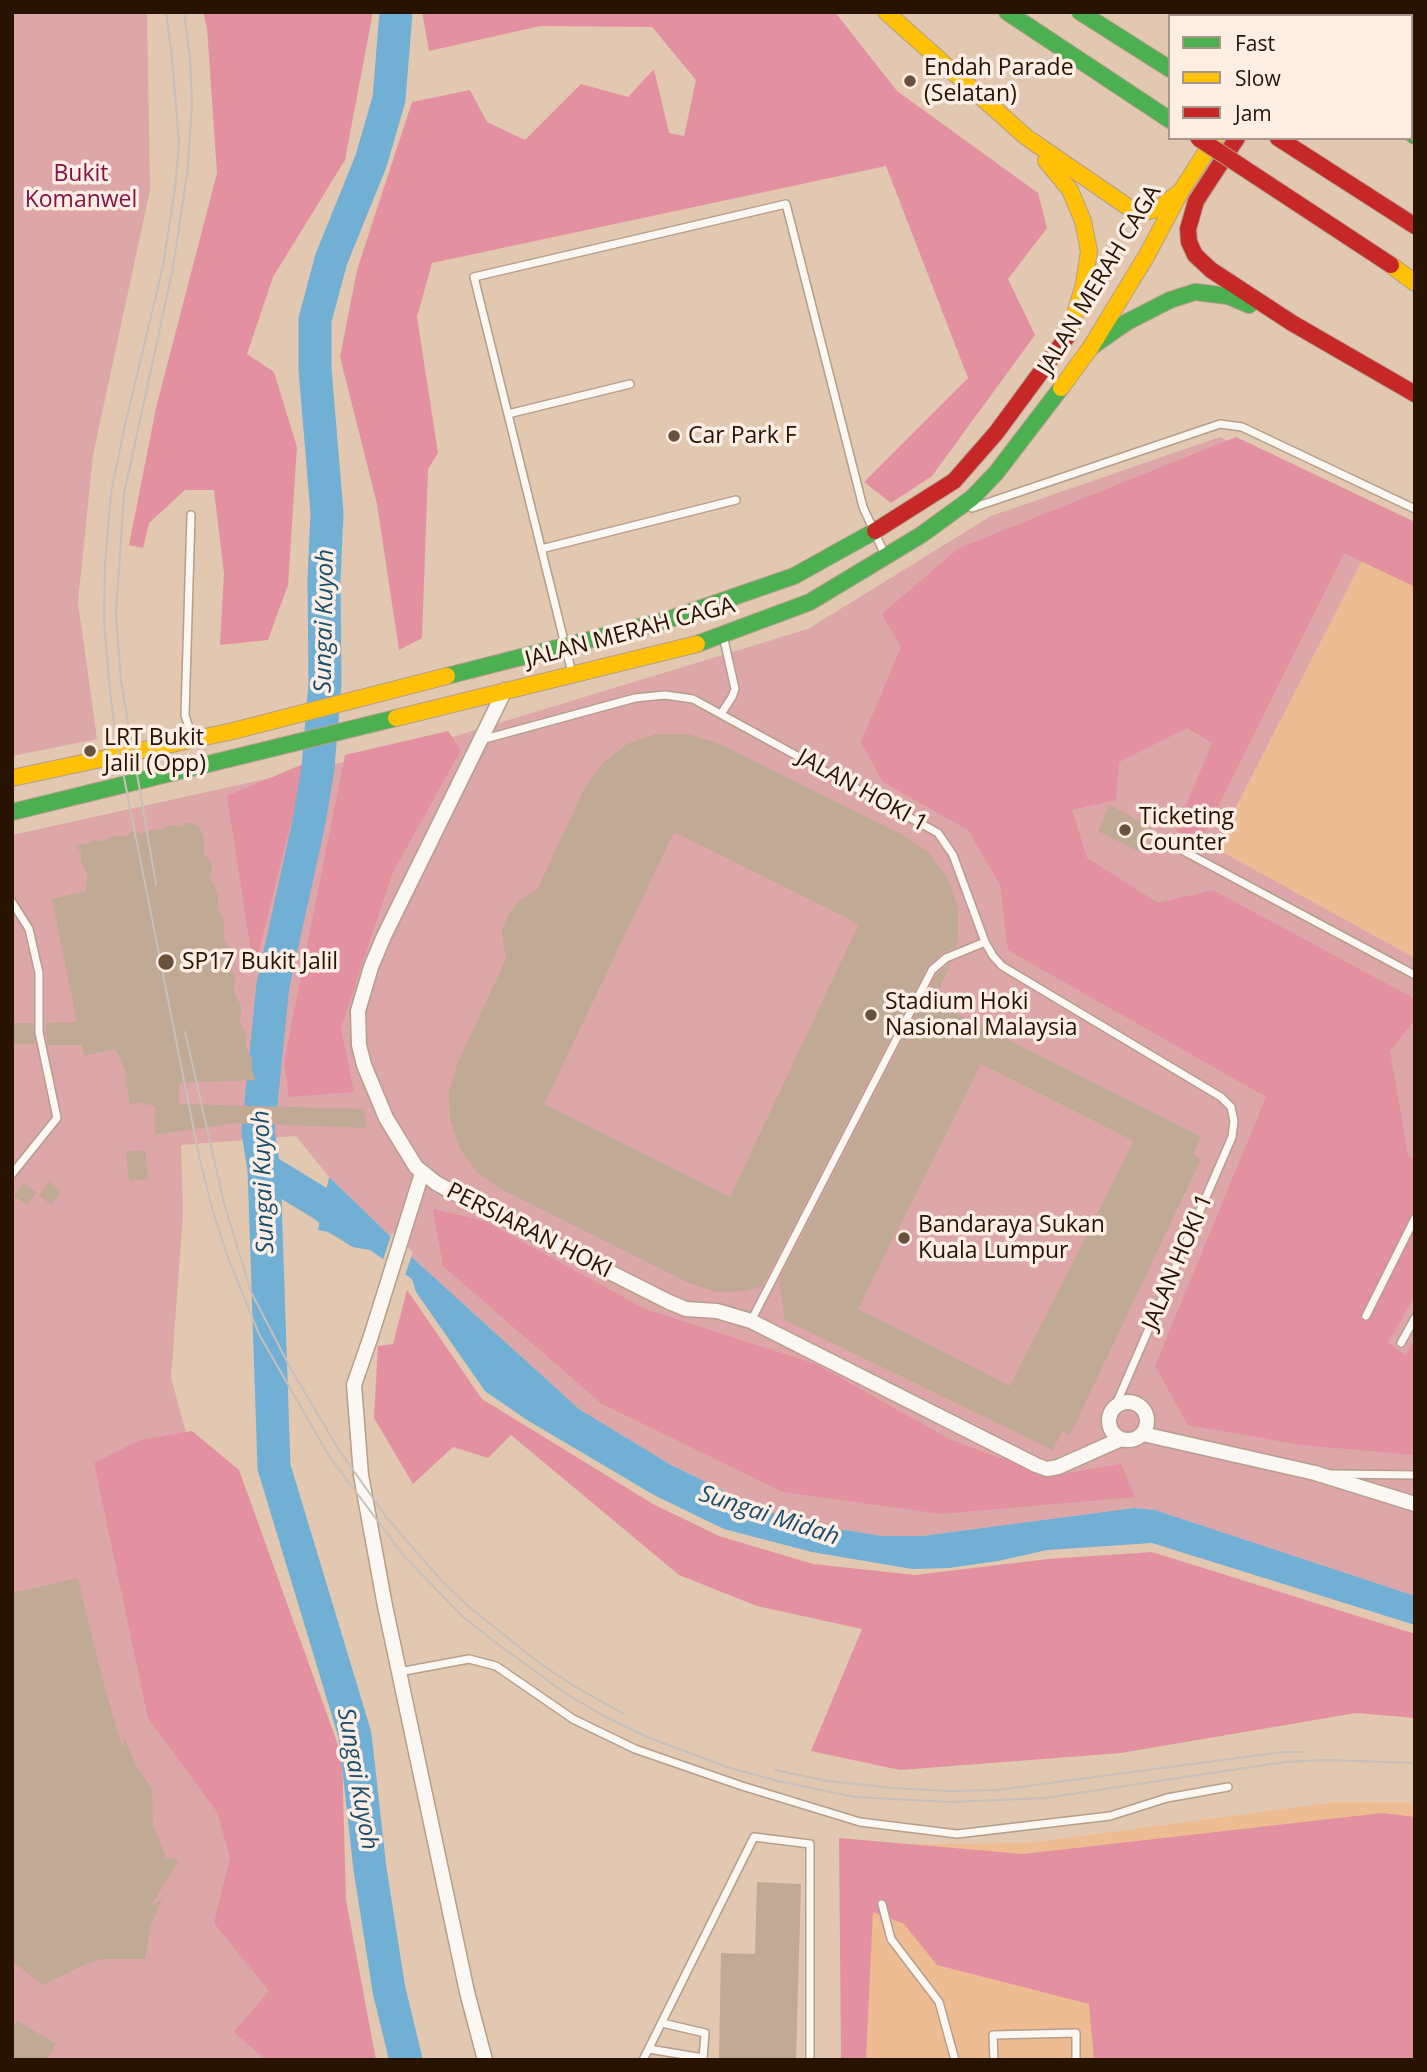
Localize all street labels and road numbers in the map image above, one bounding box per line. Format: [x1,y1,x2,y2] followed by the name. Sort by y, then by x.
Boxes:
[1033,180,1167,380] street label: JALAN MERAH CAGA
[522,592,738,674] street label: JALAN MERAH CAGA
[792,744,932,838] street label: JALAN HOKI 1
[442,1177,616,1285] street label: PERSIARAN HOKI
[1137,1190,1219,1334] street label: JALAN HOKI 1

